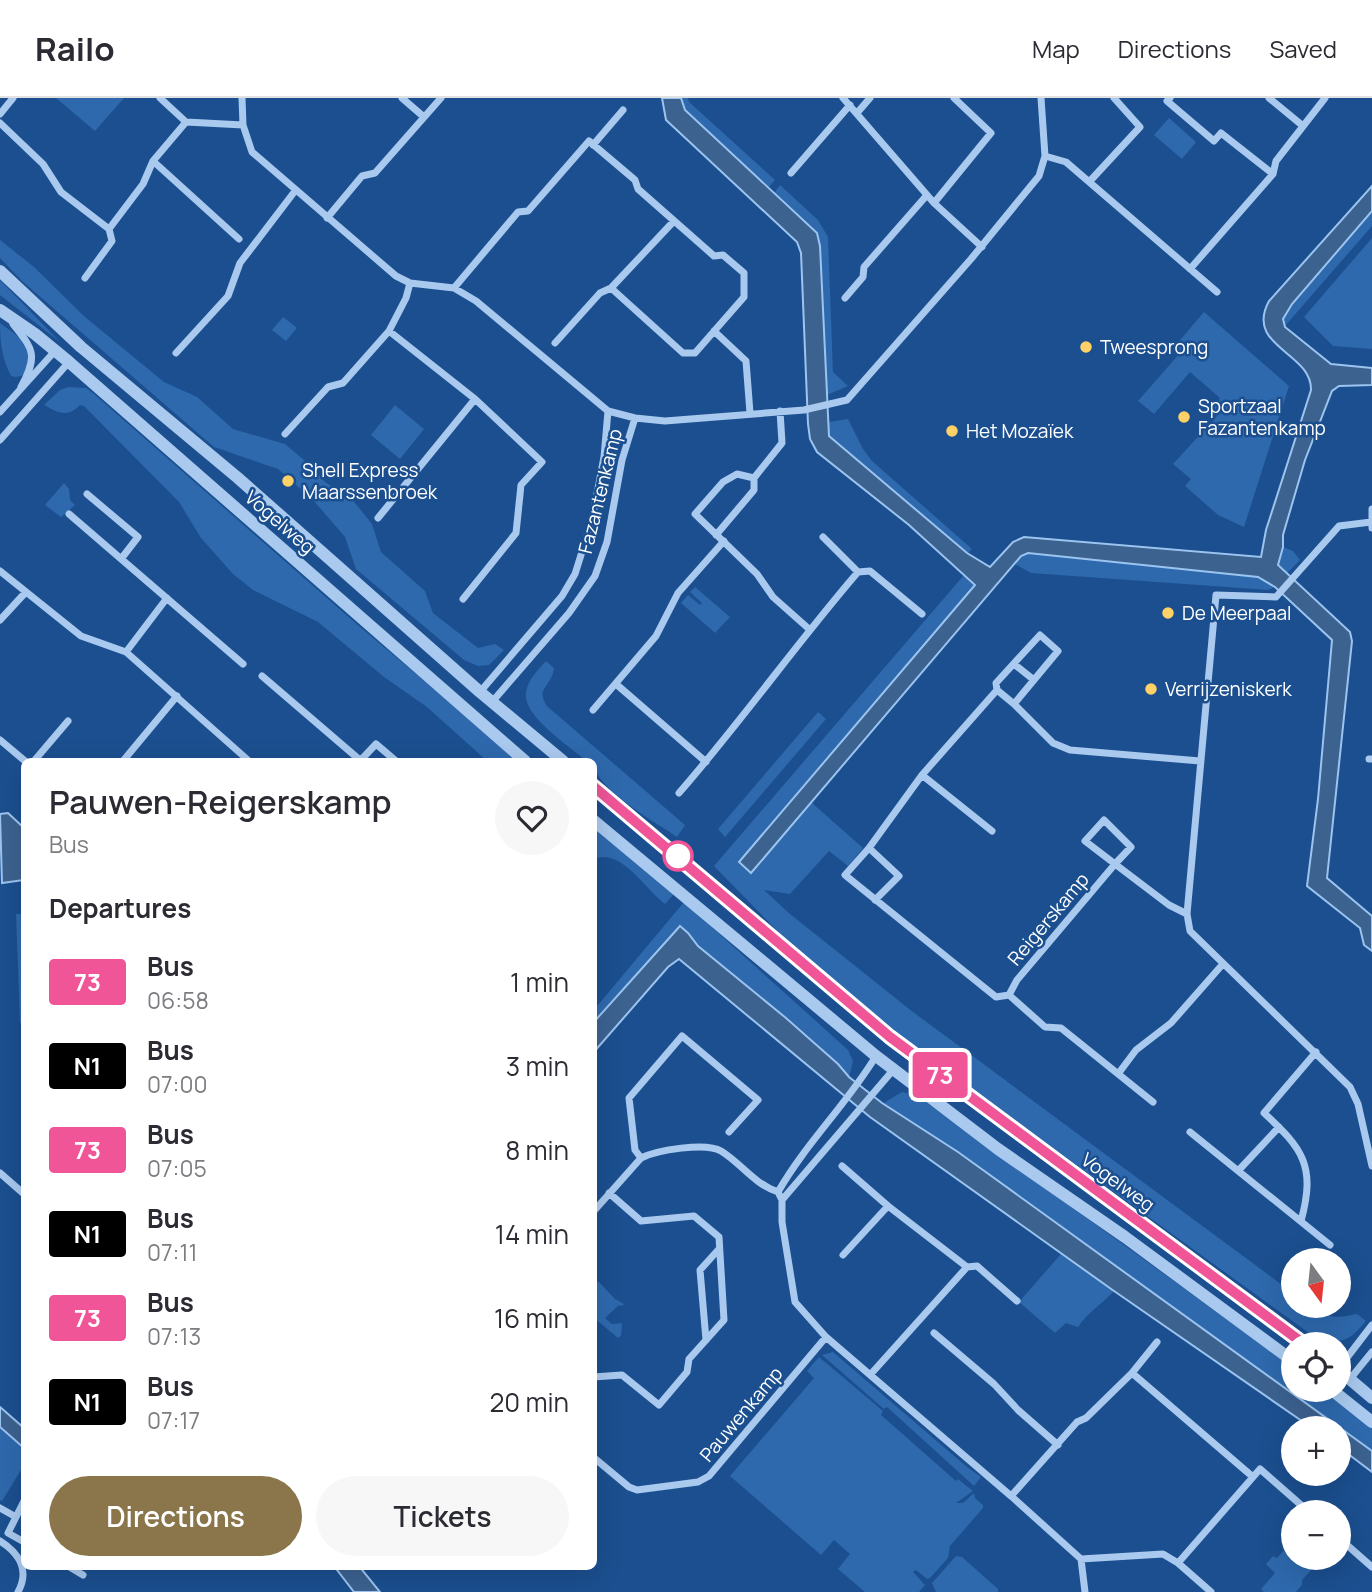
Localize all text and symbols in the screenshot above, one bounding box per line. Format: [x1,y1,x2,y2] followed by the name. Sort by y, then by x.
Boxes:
[35,26,115,71] text: Railo
[1032,32,1080,65] text: Map
[1118,32,1231,65] text: Directions
[1269,32,1337,65] text: Saved
[1100,334,1208,360] place label: Tweesprong
[1078,339,1094,355] marker: Tweesprong
[1198,393,1326,441] place label: Sportzaal Fazantenkamp
[1176,409,1192,425] marker: Sportzaal Fazantenkamp
[966,418,1074,444] place label: Het Mozaïek
[944,423,960,439] marker: Het Mozaïek
[572,426,628,556] street label: Fazantenkamp
[302,457,438,505] place label: Shell Express Maarssenbroek
[280,473,296,489] marker: Shell Express Maarssenbroek
[239,484,321,560] street label: Vogelweg
[1182,600,1292,626] place label: De Meerpaal
[1160,605,1176,621] marker: De Meerpaal
[1165,676,1292,702] place label: Verrijzeniskerk
[1143,681,1159,697] marker: Verrijzeniskerk
[49,779,392,824] text: Pauwen-Reigerskamp
[495,781,569,855] button: heart
[49,828,89,860] text: Bus
[663,841,693,871] unlabelled marker
[1002,867,1094,971] street label: Reigerskamp
[49,890,191,926] text: Departures
[147,948,194,984] text: Bus
[510,964,569,1000] text: 1 min
[74,965,101,998] text: 73
[147,984,209,1016] text: 06:58
[147,1032,194,1068] text: Bus
[506,1048,569,1084] text: 3 min
[74,1049,101,1082] text: N1
[908,1052,972,1098] line badge: 73
[927,1058,953,1091] text: 73
[147,1068,208,1100] text: 07:00
[147,1116,194,1152] text: Bus
[505,1132,569,1168] text: 8 min
[74,1133,101,1166] text: 73
[1076,1147,1160,1217] street label: Vogelweg
[147,1152,207,1184] text: 07:05
[147,1200,194,1236] text: Bus
[495,1216,569,1252] text: 14 min
[74,1217,101,1250] text: N1
[147,1236,197,1268] text: 07:11
[1281,1248,1351,1318] north arrow
[1281,1248,1351,1570] map controls
[147,1284,194,1320] text: Bus
[494,1300,569,1336] text: 16 min
[74,1301,101,1334] text: 73
[147,1320,201,1352] text: 07:13
[1281,1332,1351,1402] button: locate
[694,1361,788,1467] street label: Pauwenkamp
[147,1368,194,1404] text: Bus
[490,1384,569,1420] text: 20 min
[74,1385,101,1418] text: N1
[147,1404,200,1436] text: 07:17
[1281,1416,1351,1486] button: +
[49,1476,302,1556] button: Directions
[316,1476,569,1556] button: Tickets
[1281,1500,1351,1570] button: −

